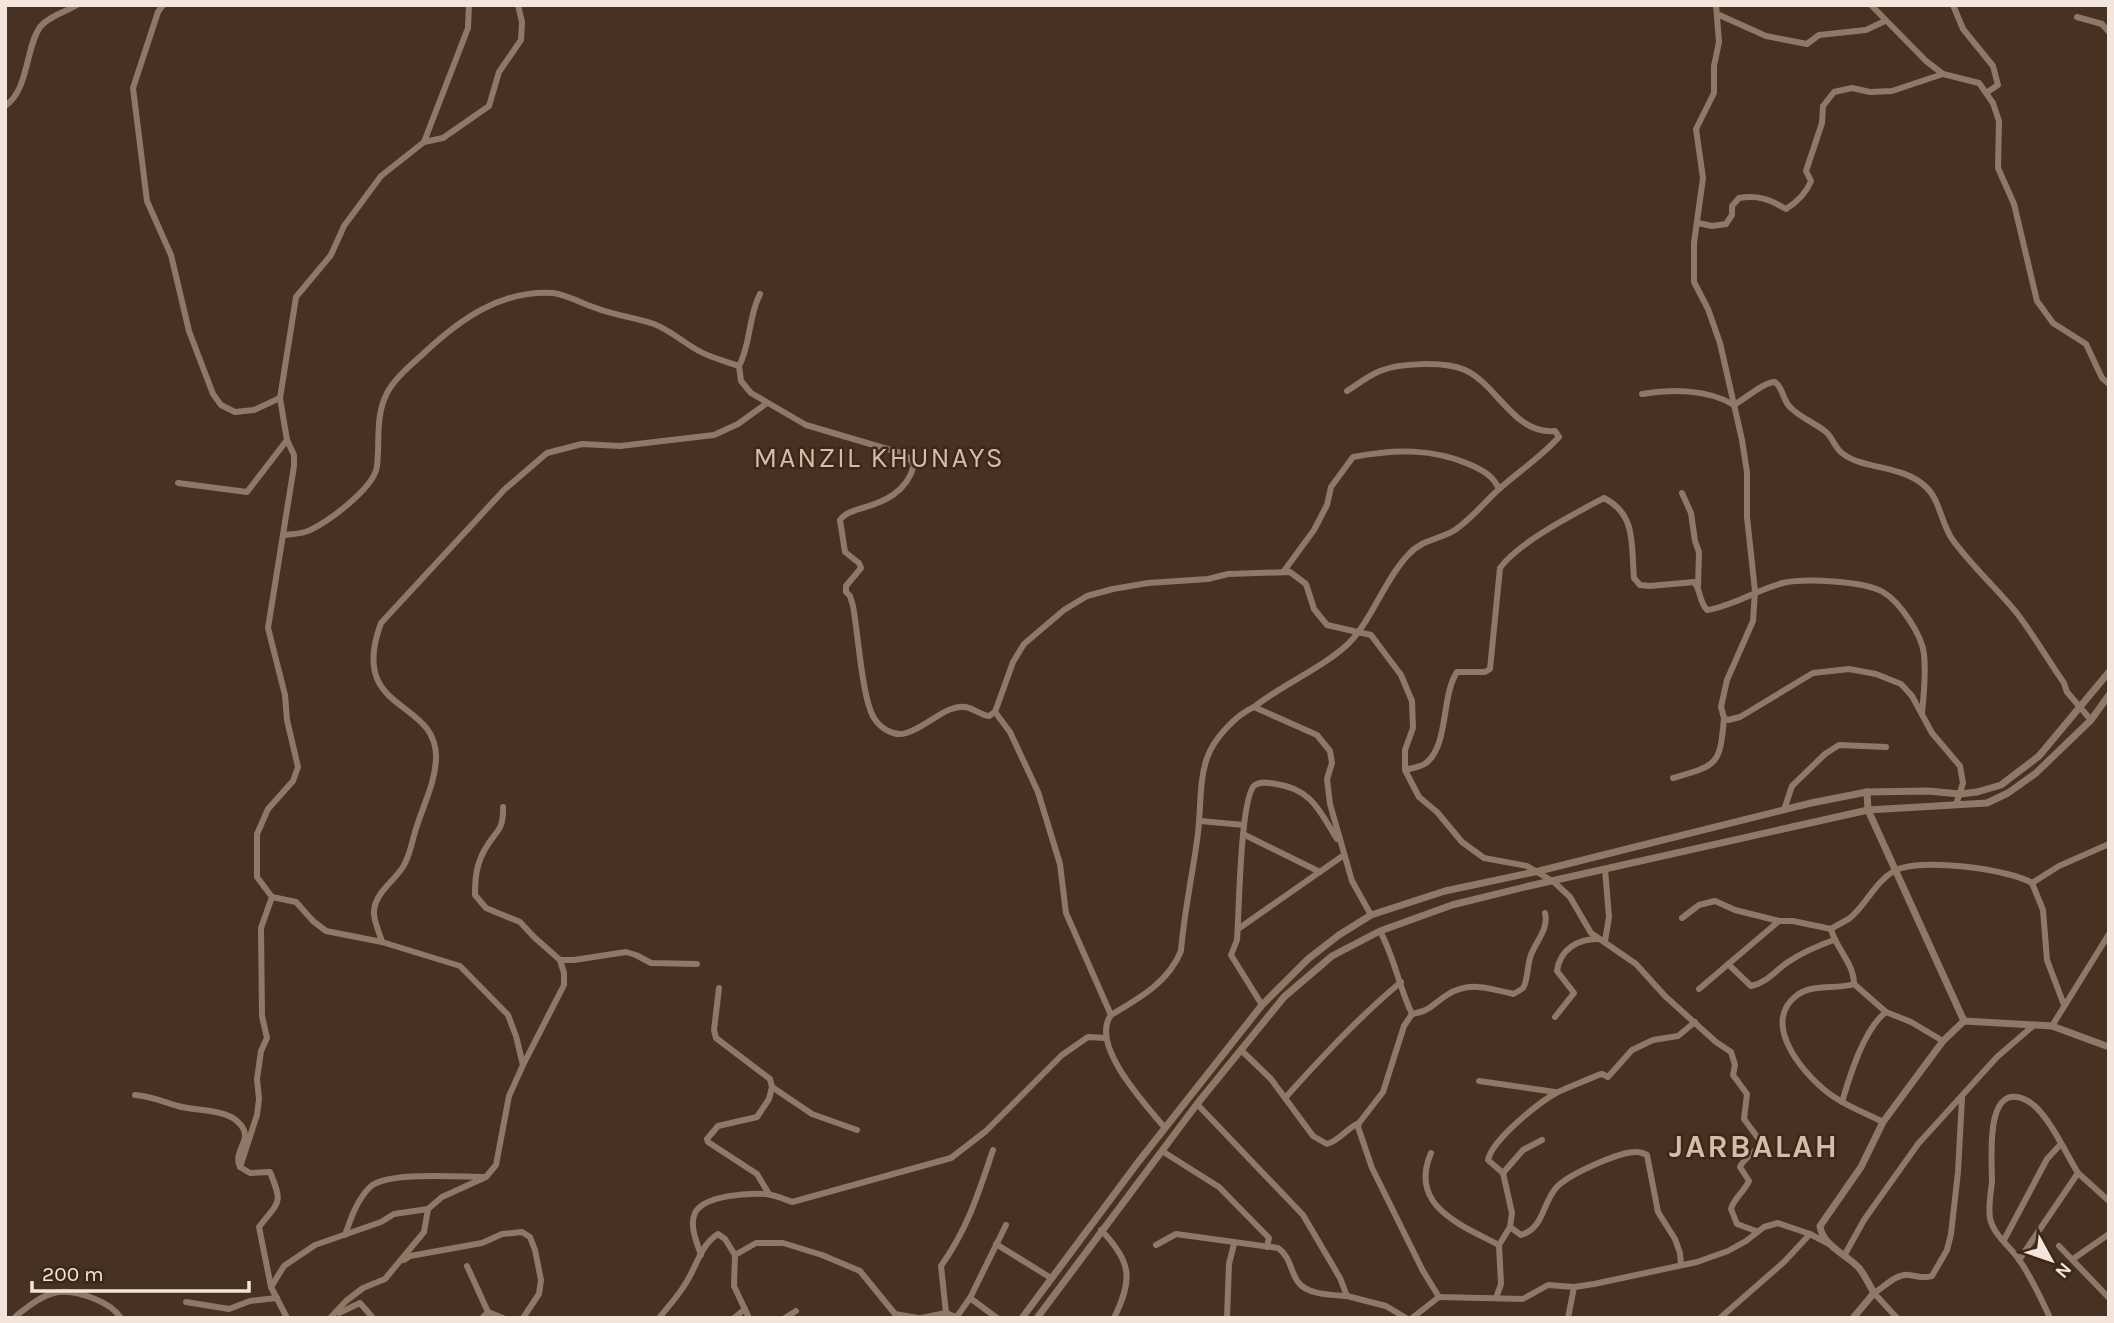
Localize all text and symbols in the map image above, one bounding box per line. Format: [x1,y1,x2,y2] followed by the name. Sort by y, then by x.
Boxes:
[753,441,1005,474] district label: MANZIL KHUNAYS
[1669,1128,1839,1165] district label: JARBALAH
[2016,1225,2086,1295] north arrow
[32,1250,248,1294] scale bar
[2050,1258,2076,1283] text: N
[42,1262,104,1286] text: 200 m

